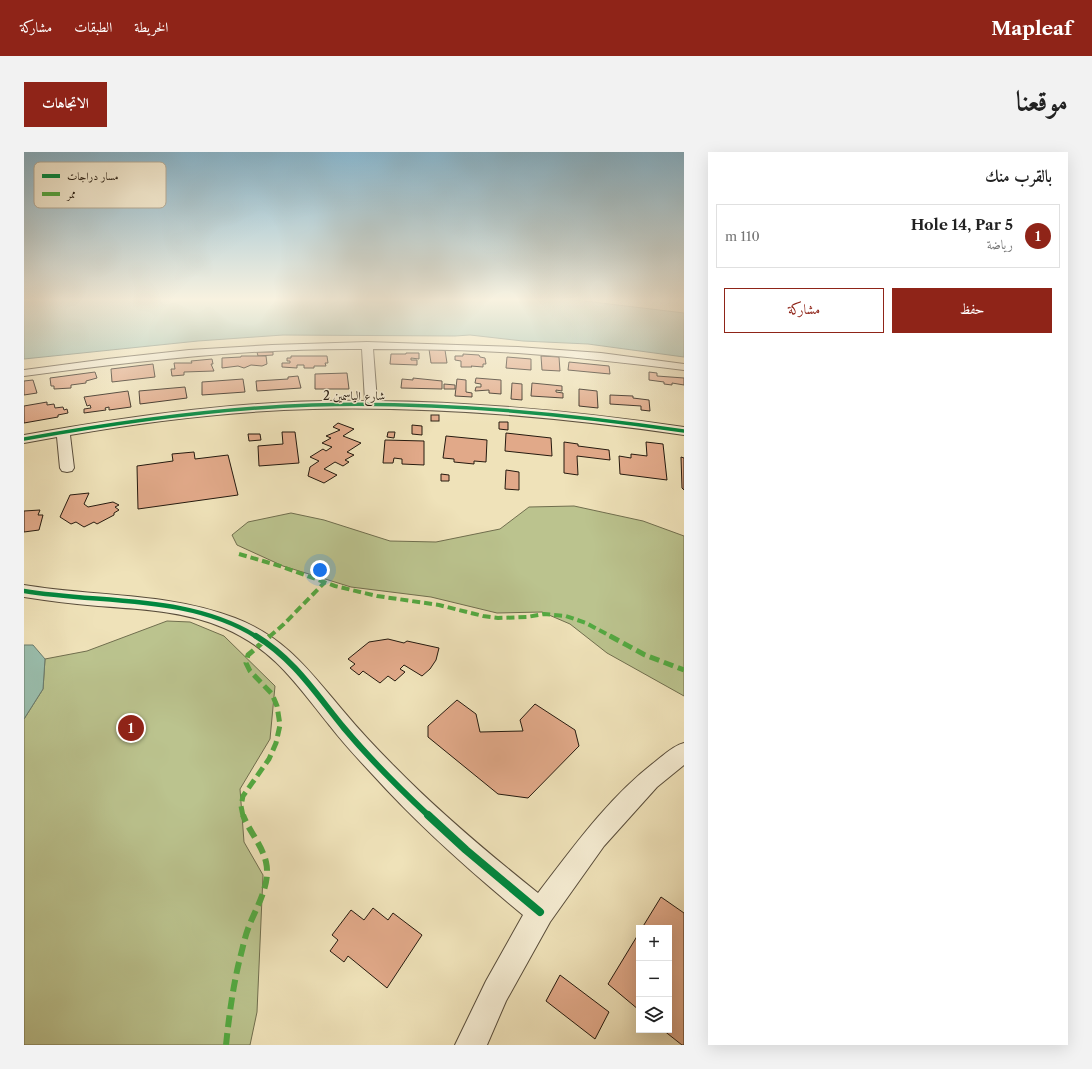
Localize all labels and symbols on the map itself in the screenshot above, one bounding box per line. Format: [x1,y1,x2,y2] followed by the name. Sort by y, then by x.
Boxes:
[34,162,166,208] legend
[67,169,118,183] text: مسار دراجات
[66,187,76,202] text: ممر
[323,388,385,407] street label: شارع الياسمين 2
[310,560,330,580] your location
[118,713,144,743] pin: 1

